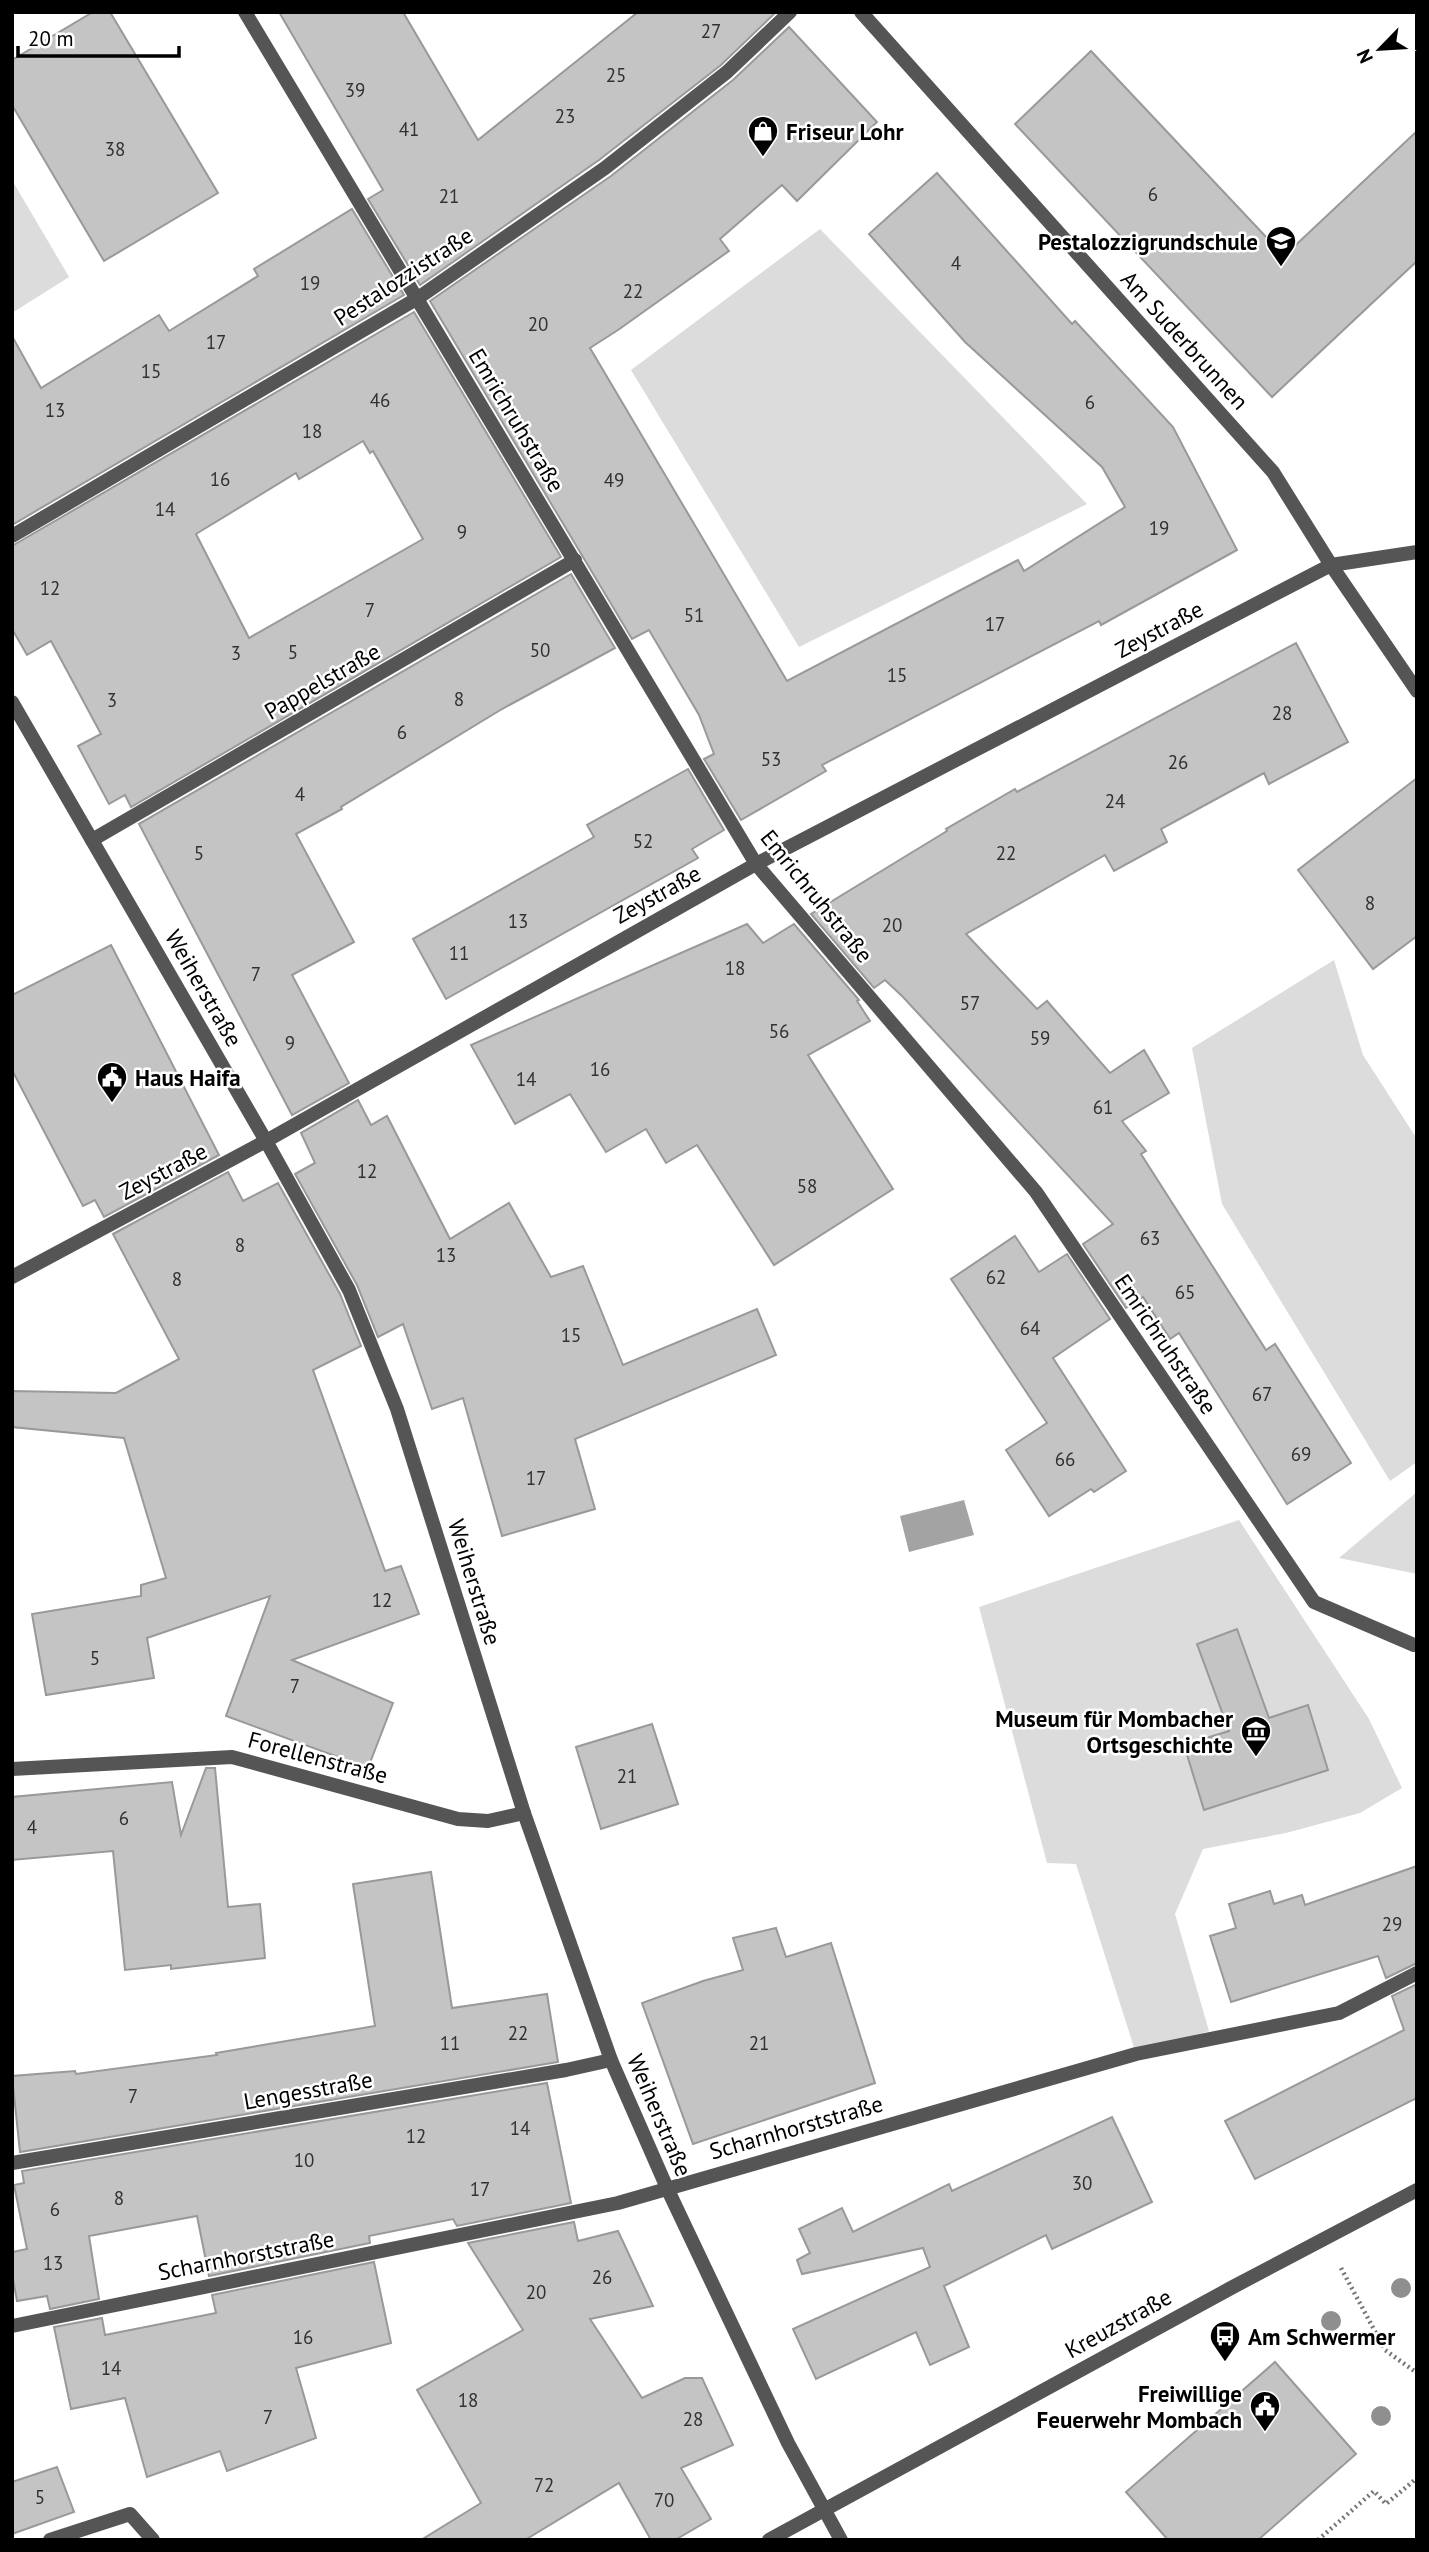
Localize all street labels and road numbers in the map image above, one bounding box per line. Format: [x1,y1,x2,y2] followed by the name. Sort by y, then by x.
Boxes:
[328,220,478,332] street label: Pestalozzistraße
[1115,265,1255,415] street label: Am Suderbrunnen
[463,343,571,497] street label: Emrichruhstraße
[1110,594,1208,664] street label: Zeystraße
[259,636,385,726] street label: Pappelstraße
[755,824,879,968] street label: Emrichruhstraße
[608,858,706,930] street label: Zeystraße
[159,924,249,1052] street label: Weiherstraße
[114,1136,212,1206] street label: Zeystraße
[1108,1268,1224,1420] street label: Emrichruhstraße
[442,1516,508,1648] street label: Weiherstraße
[245,1724,391,1790] street label: Forellenstraße
[621,2049,699,2181] street label: Weiherstraße
[241,2064,375,2116] street label: Lengesstraße
[706,2088,886,2166] street label: Scharnhorststraße
[155,2224,337,2286] street label: Scharnhorststraße
[1060,2282,1176,2364] street label: Kreuzstraße

